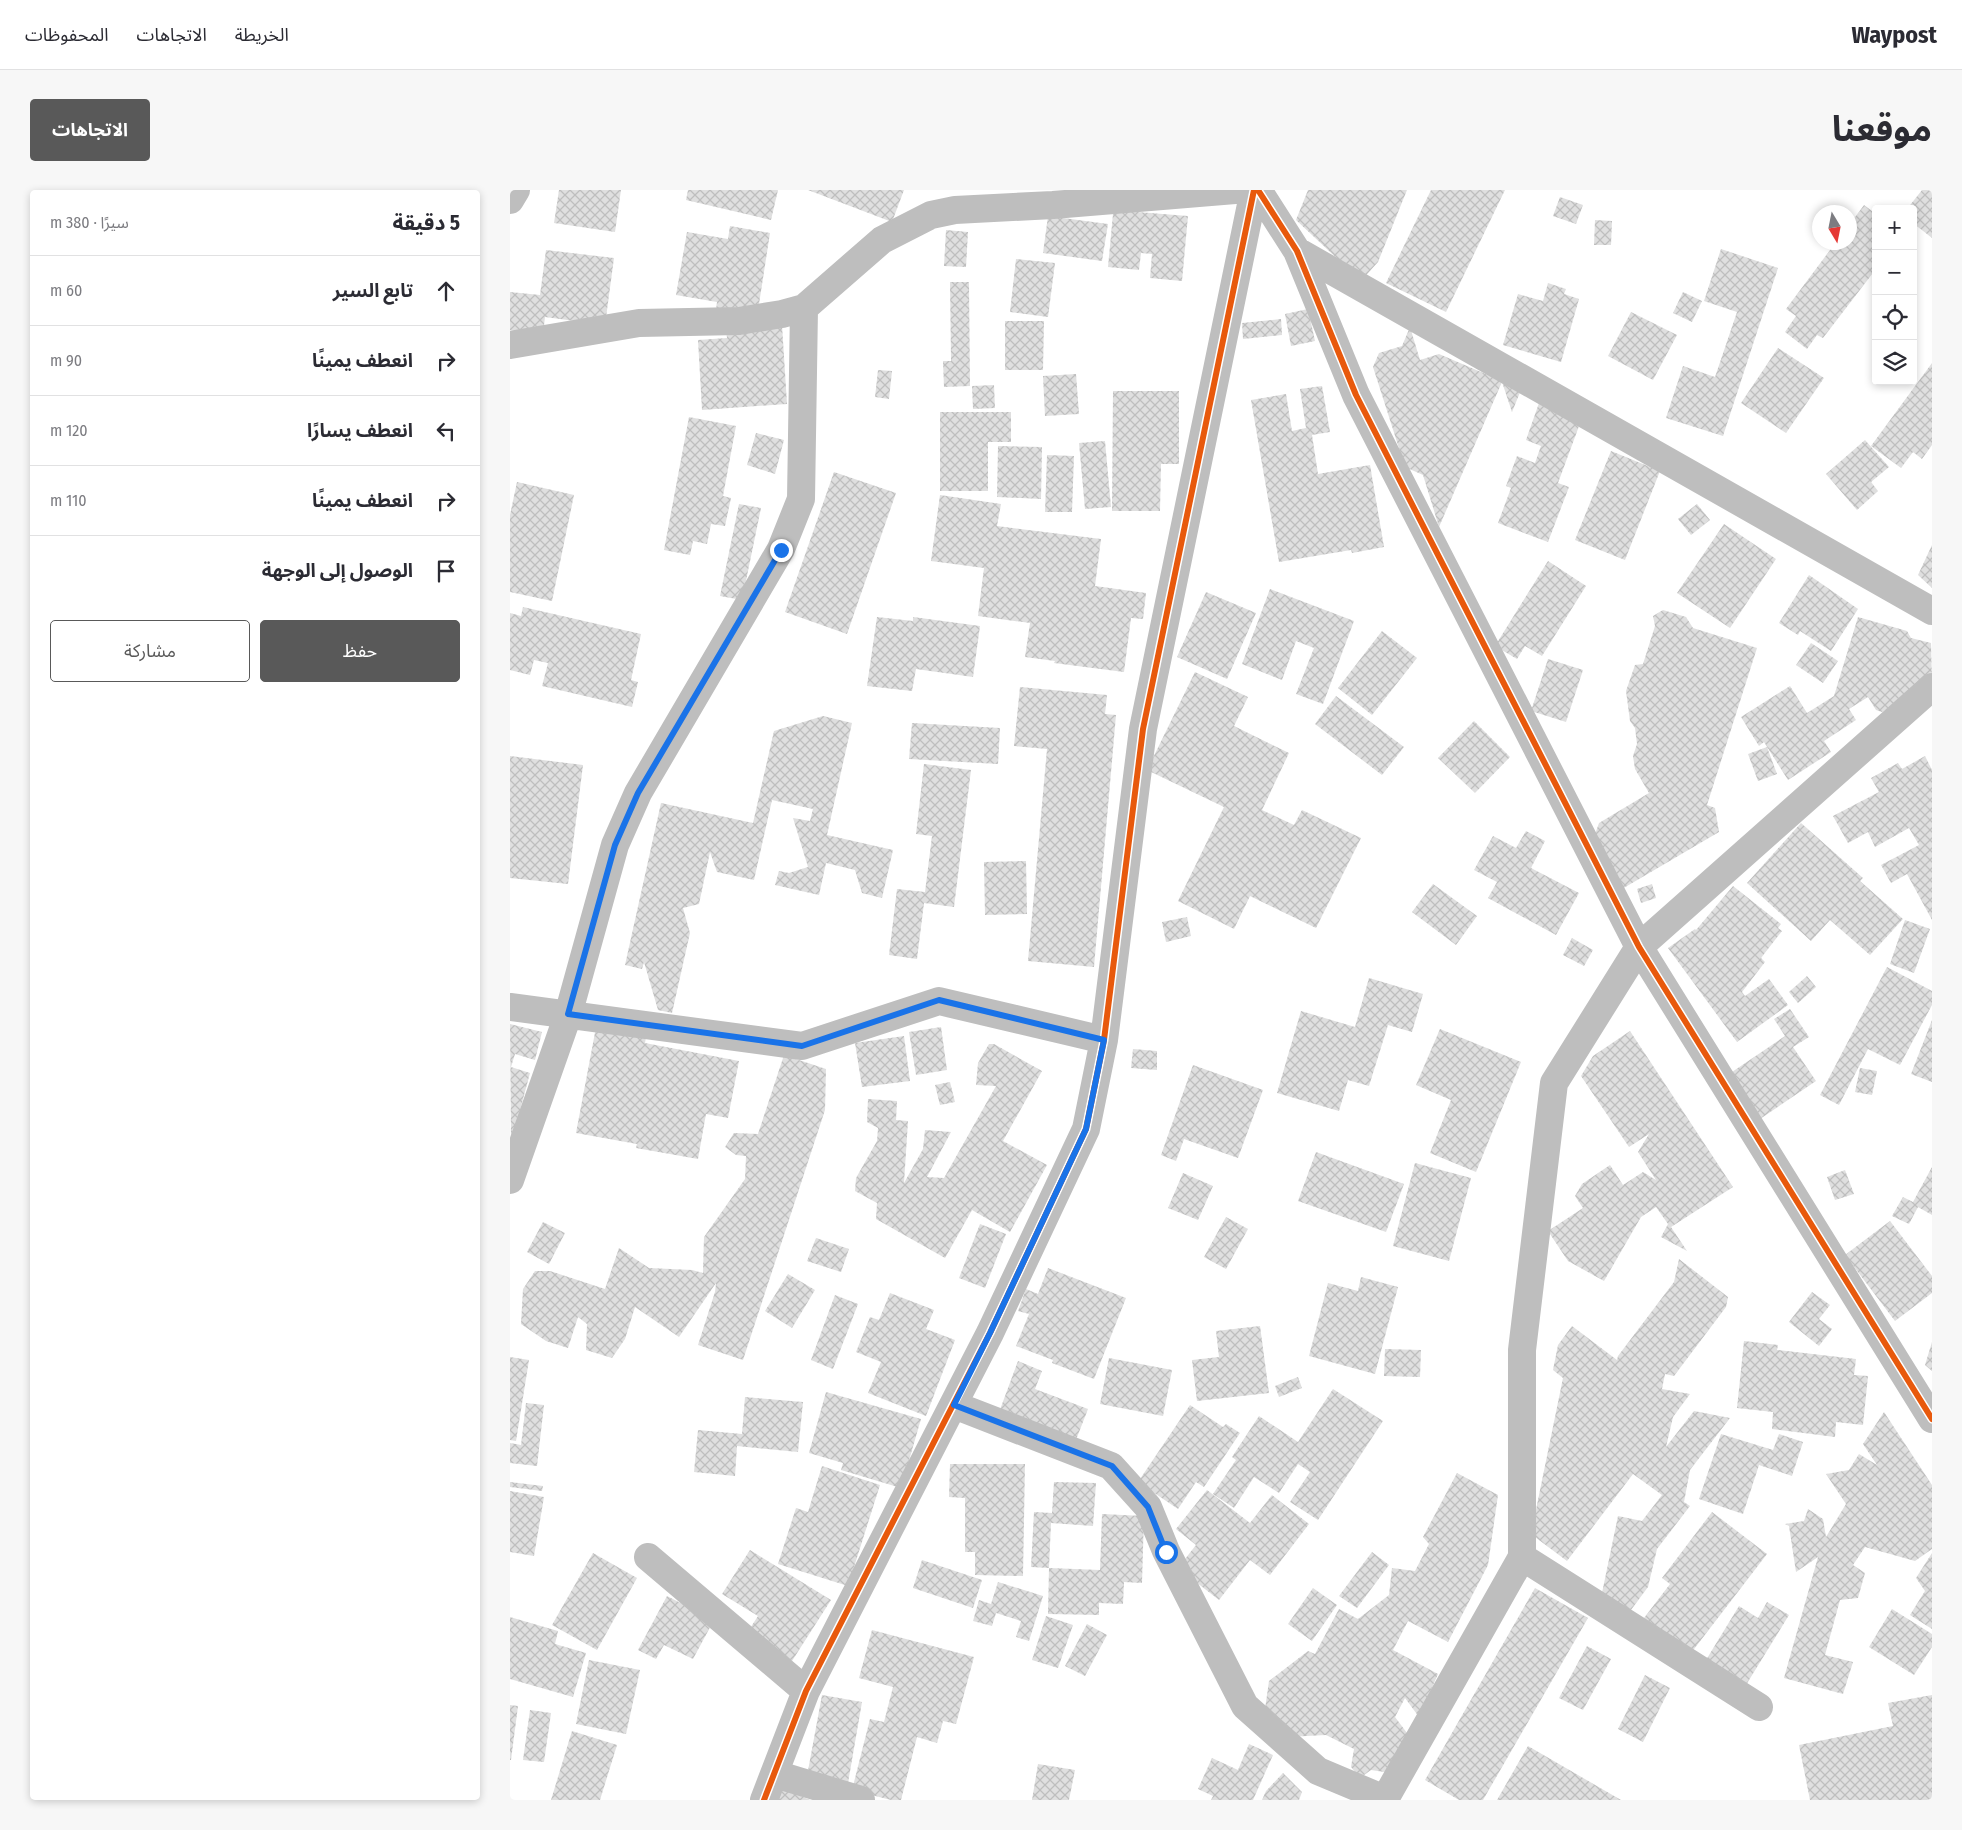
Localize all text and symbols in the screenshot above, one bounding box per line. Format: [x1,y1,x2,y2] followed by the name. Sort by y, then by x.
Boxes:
[1851,21,1937,49] text: Waypost
[25,24,109,46] text: المحفوظات
[137,24,207,46] text: الاتجاهات
[235,24,289,46] text: الخريطة
[30,99,150,161] button: الاتجاهات
[1832,108,1932,150] text: موقعنا
[1812,205,1857,250] north arrow
[1872,205,1917,385] map controls
[1872,205,1917,250] button: +
[392,210,460,236] text: 5 دقيقة
[50,213,129,232] text: سيرًا · 380 m
[1872,250,1917,295] button: −
[432,277,460,305] icon: ahead
[333,279,413,302] text: تابع السير
[50,281,82,300] text: 60 m
[1872,295,1917,340] button: locate
[1872,340,1917,385] button: layers
[432,347,460,375] icon: right
[312,349,413,372] text: انعطف يمينًا
[50,351,82,370] text: 90 m
[432,417,460,445] icon: left
[307,419,413,442] text: انعطف يسارًا
[50,421,88,440] text: 120 m
[432,487,460,515] icon: right
[312,489,413,512] text: انعطف يمينًا
[50,491,87,510] text: 110 m
[770,539,793,562] route end
[432,557,460,585] icon: arrive
[262,559,413,582] text: الوصول إلى الوجهة
[50,620,250,682] button: مشاركة
[260,620,460,682] button: حفظ
[1155,1541,1178,1564] route start

